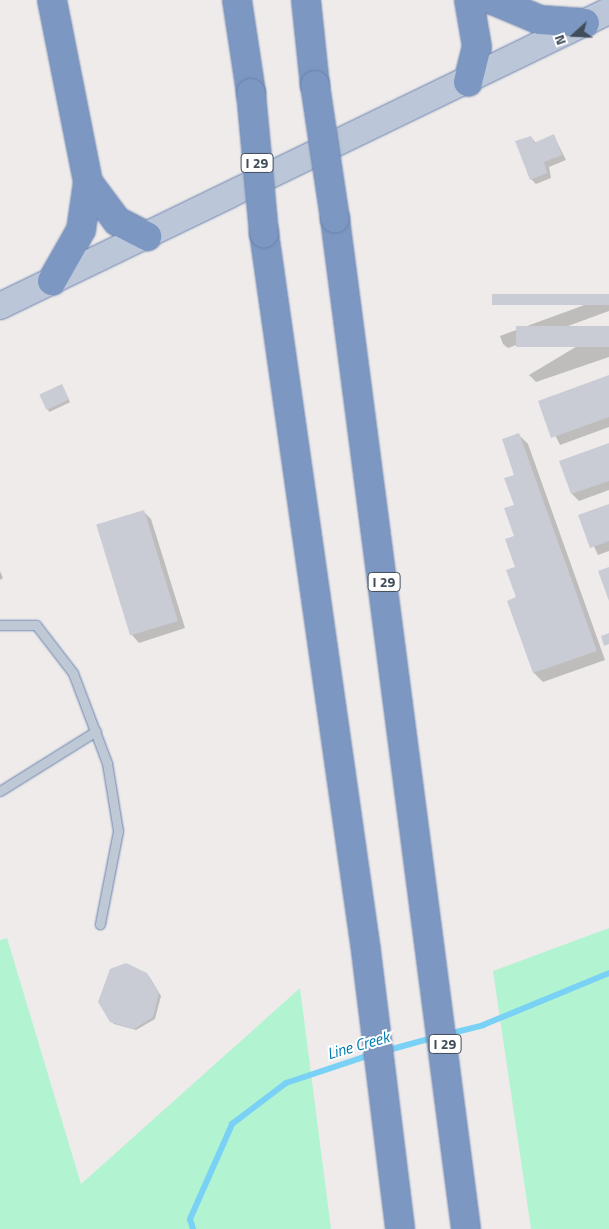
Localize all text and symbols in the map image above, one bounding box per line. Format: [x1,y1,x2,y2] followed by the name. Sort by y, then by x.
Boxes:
[549,10,599,60] north arrow
[548,32,571,48] text: N
[240,152,274,174] road number: I 29
[366,570,402,594] road number: I 29
[325,1027,391,1063] water label: Line Creek
[428,1032,462,1056] road number: I 29

